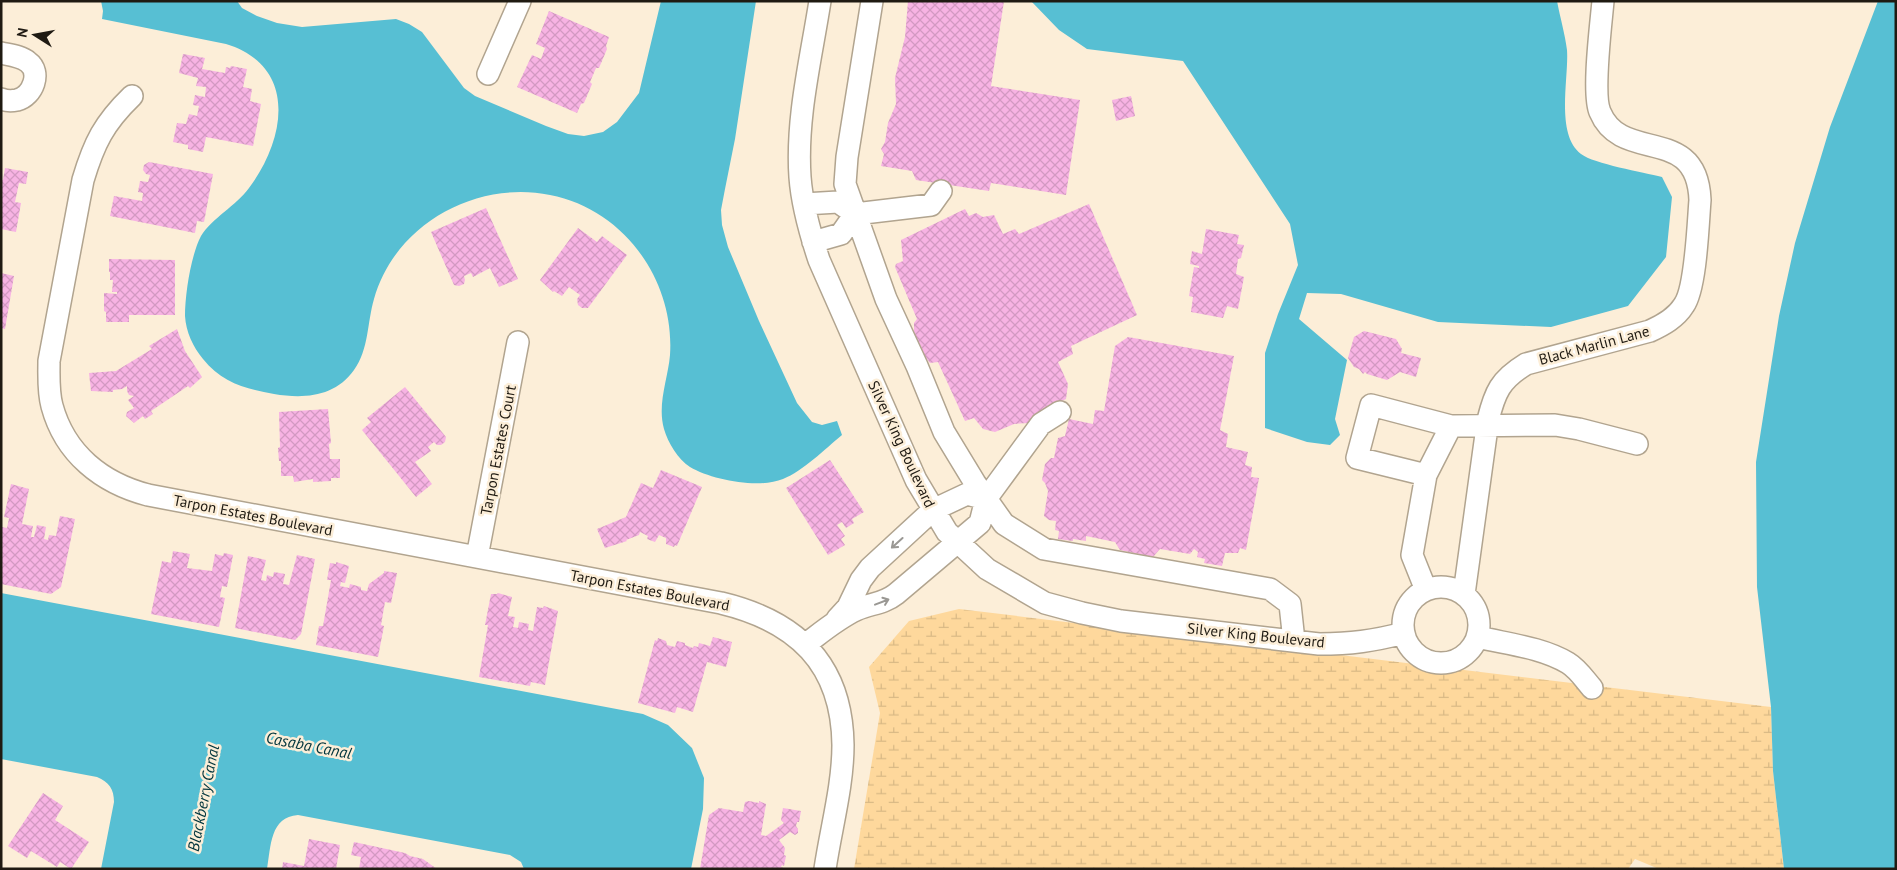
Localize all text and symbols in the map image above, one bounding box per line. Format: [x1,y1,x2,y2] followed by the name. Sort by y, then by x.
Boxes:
[10,10,60,60] north arrow
[13,26,32,39] text: N
[1537,321,1651,369] street label: Black Marlin Lane
[864,377,940,511] street label: Silver King Boulevard
[476,383,520,517] street label: Tarpon Estates Court
[172,490,334,540] street label: Tarpon Estates Boulevard
[890,537,903,549] one-way arrow
[569,565,731,615] street label: Tarpon Estates Boulevard
[874,597,889,606] one-way arrow
[1186,618,1326,652] street label: Silver King Boulevard
[264,727,354,763] water label: Casaba Canal
[183,742,223,853] water label: Blackberry Canal

